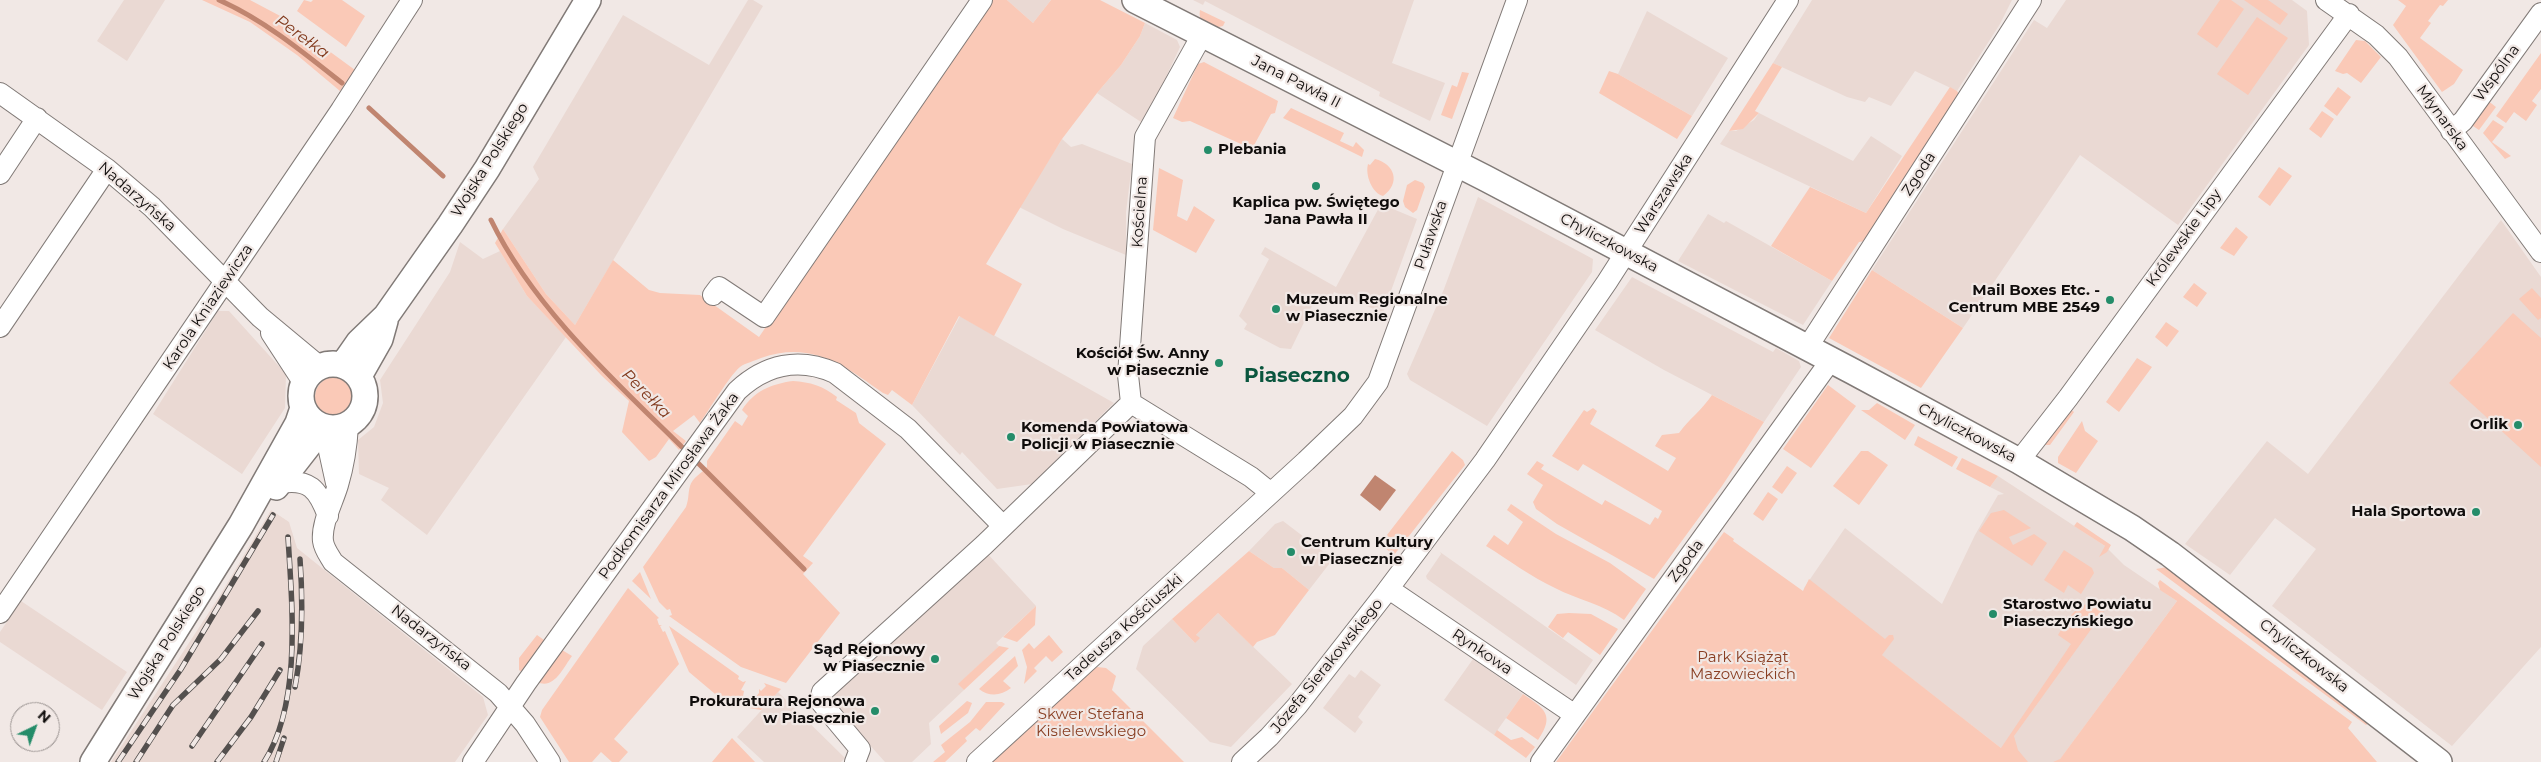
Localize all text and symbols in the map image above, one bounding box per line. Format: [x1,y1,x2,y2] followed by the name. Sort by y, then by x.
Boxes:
[271,11,333,63] water label: Perełka
[2470,41,2524,105] street label: Wspólna
[1248,52,1344,112] street label: Jana Pawła II
[2412,82,2472,154] street label: Młynarska
[448,100,532,220] street label: Wojska Polskiego
[1218,141,1287,159] place label: Plebania
[1202,144,1214,156] marker: Plebania
[1898,149,1940,199] street label: Zgoda
[1631,150,1697,238] street label: Warszawska
[95,158,179,236] street label: Nadarzyńska
[1129,176,1151,248] street label: Kościelna
[1310,180,1322,192] marker: Kaplica pw. Świętego Jana Pawła II
[2143,186,2225,290] street label: Królewskie Lipy
[1232,194,1400,229] place label: Kaplica pw. Świętego Jana Pawła II
[1411,198,1451,272] street label: Puławska
[1557,210,1661,276] street label: Chyliczkowska
[159,241,257,373] street label: Karola Kniaziewicza
[1949,282,2100,317] place label: Mail Boxes Etc. - Centrum MBE 2549
[1286,291,1448,326] place label: Muzeum Regionalne w Piasecznie
[2104,294,2116,306] marker: Mail Boxes Etc. - Centrum MBE 2549
[1270,303,1282,315] marker: Muzeum Regionalne w Piasecznie
[1076,345,1209,380] place label: Kościół Św. Anny w Piasecznie
[1213,357,1225,369] marker: Kościół Św. Anny w Piasecznie
[1244,364,1350,388] district label: Piaseczno
[617,365,675,423] water label: Perełka
[595,389,743,583] street label: Podkomisarza Mirosława Żaka
[1915,400,2019,466] street label: Chyliczkowska
[2470,416,2508,434] place label: Orlik
[1021,419,1188,454] place label: Komenda Powiatowa Policji w Piasecznie
[2512,419,2524,431] marker: Orlik
[1005,431,1017,443] marker: Komenda Powiatowa Policji w Piasecznie
[2351,503,2466,521] place label: Hala Sportowa
[2470,506,2482,518] marker: Hala Sportowa
[1301,534,1433,569] place label: Centrum Kultury w Piasecznie
[1665,536,1707,586] street label: Zgoda
[1285,546,1297,558] marker: Centrum Kultury w Piasecznie
[1062,571,1186,685] street label: Tadeusza Kościuszki
[125,583,209,703] street label: Wojska Polskiego
[1267,595,1387,737] street label: Józefa Sierakowskiego
[2003,596,2152,631] place label: Starostwo Powiatu Piaseczyńskiego
[387,601,475,675] street label: Nadarzyńska
[1987,608,1999,620] marker: Starostwo Powiatu Piaseczyńskiego
[2256,615,2352,697] street label: Chyliczkowska
[1448,625,1516,679] street label: Rynkowa
[814,641,925,676] place label: Sąd Rejonowy w Piasecznie
[1690,649,1796,684] park label: Park Książąt Mazowieckich
[929,653,941,665] marker: Sąd Rejonowy w Piasecznie
[689,693,865,728] place label: Prokuratura Rejonowa w Piasecznie
[10,702,60,752] north arrow
[869,705,881,717] marker: Prokuratura Rejonowa w Piasecznie
[34,706,55,727] text: N
[1036,706,1146,741] park label: Skwer Stefana Kisielewskiego

